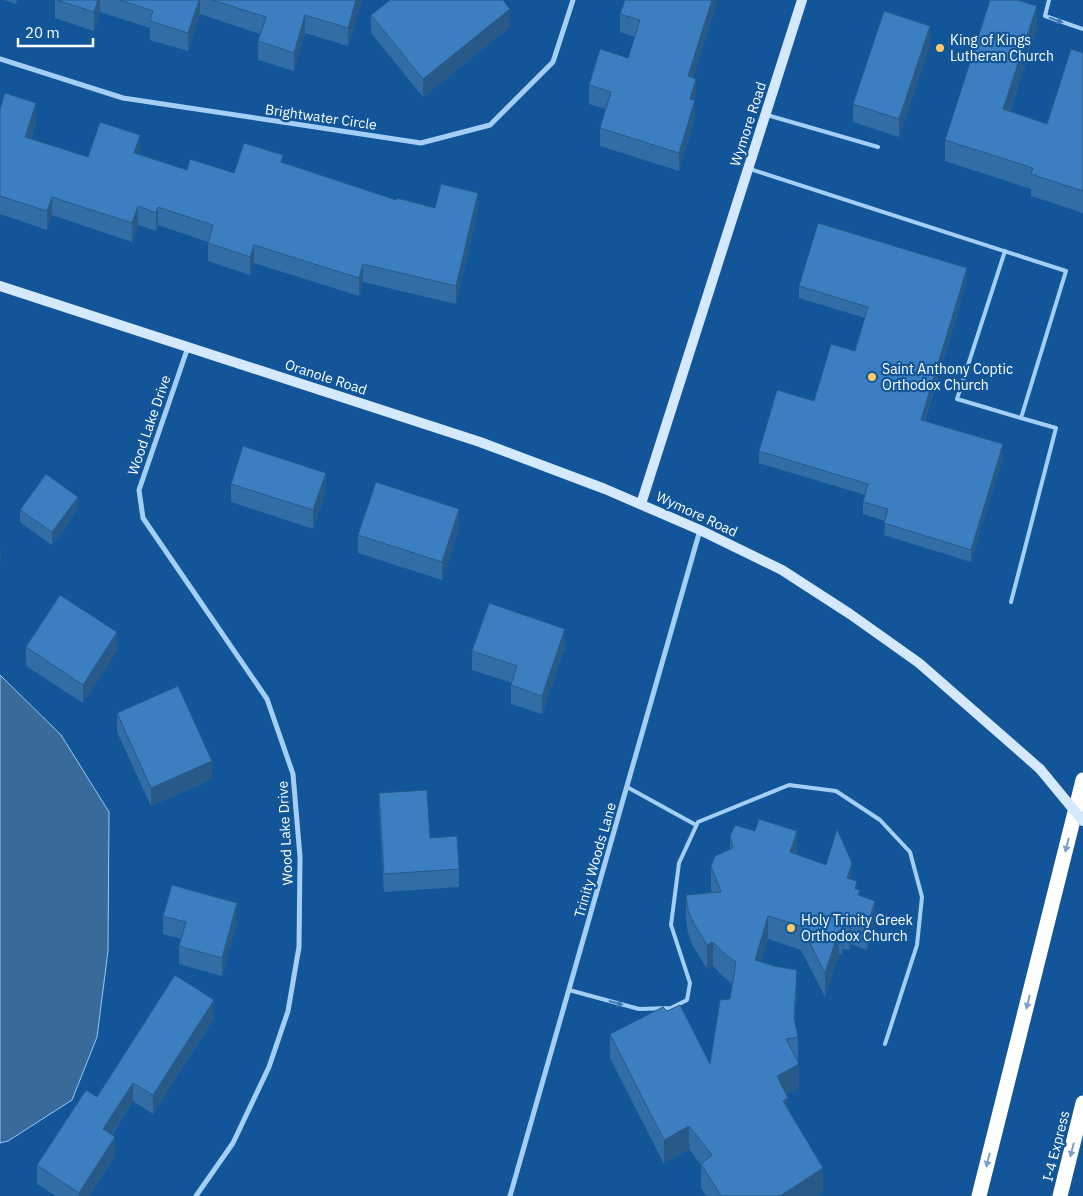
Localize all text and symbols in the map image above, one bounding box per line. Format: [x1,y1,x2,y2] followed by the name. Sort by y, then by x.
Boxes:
[18,15,92,47] scale bar
[1049,16,1064,24] one-way arrow
[25,23,60,42] text: 20 m
[950,31,1054,65] place label: King of Kings Lutheran Church
[934,42,946,54] marker: King of Kings Lutheran Church
[726,79,770,169] street label: Wymore Road
[264,100,378,134] street label: Brightwater Circle
[283,355,369,399] street label: Oranole Road
[882,360,1013,394] place label: Saint Anthony Coptic Orthodox Church
[866,371,878,383] marker: Saint Anthony Coptic Orthodox Church
[123,372,175,477] street label: Wood Lake Drive
[653,487,741,541] street label: Wymore Road
[273,780,297,886] street label: Wood Lake Drive
[570,800,620,920] street label: Trinity Woods Lane
[1063,837,1071,852] one-way arrow
[801,911,914,945] place label: Holy Trinity Greek Orthodox Church
[785,922,797,934] marker: Holy Trinity Greek Orthodox Church
[1024,995,1032,1010] one-way arrow
[609,999,624,1007] one-way arrow
[1039,1109,1074,1183] street label: I-4 Express
[1067,1142,1075,1157] one-way arrow
[984,1152,992,1168] one-way arrow

